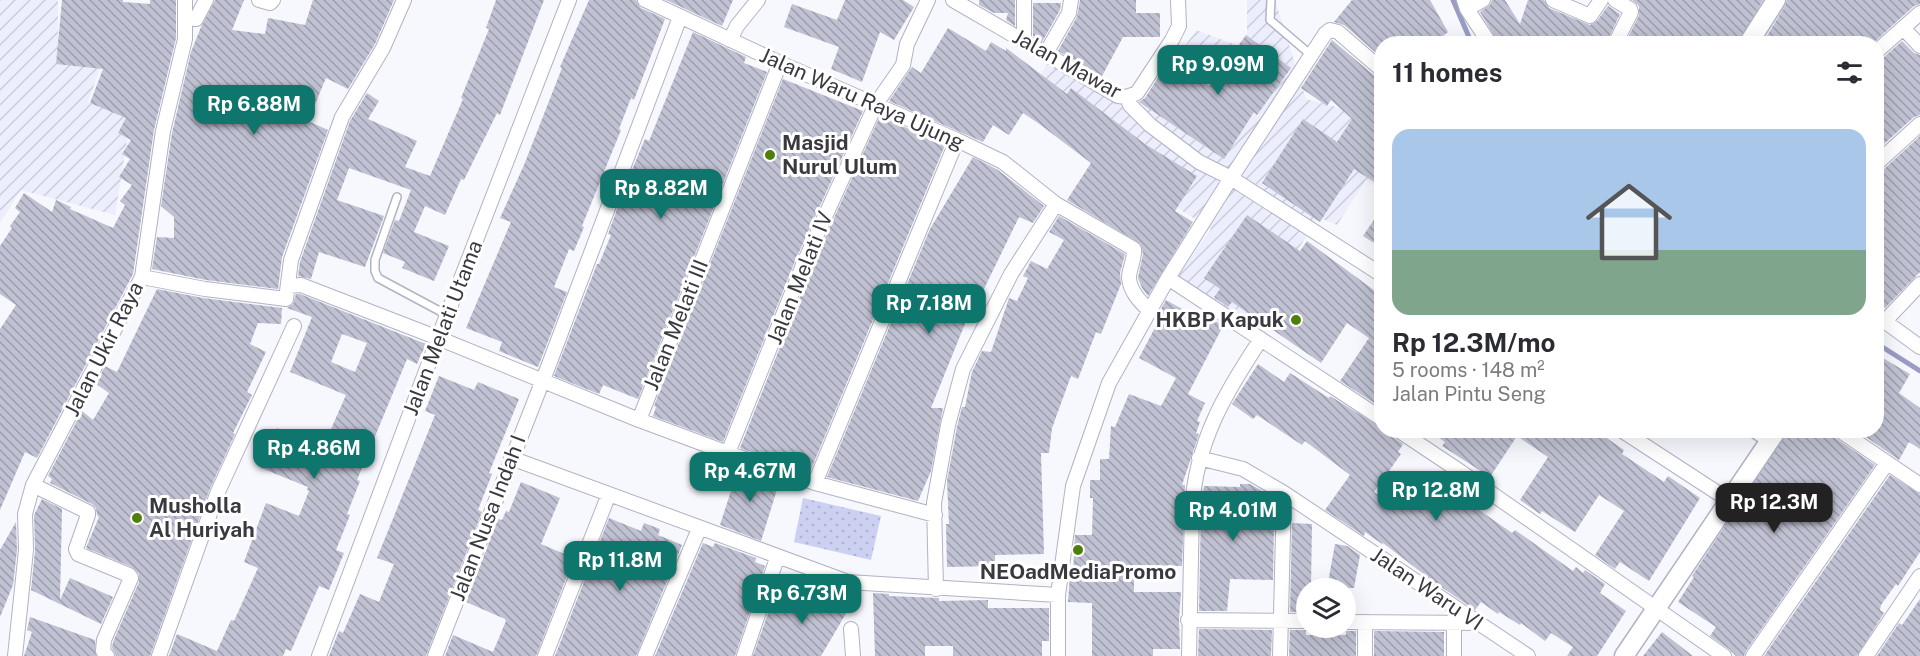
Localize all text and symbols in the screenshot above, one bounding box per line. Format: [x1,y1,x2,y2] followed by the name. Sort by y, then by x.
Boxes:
[1008,23,1126,104] street label: Jalan Mawar
[756,42,968,155] street label: Jalan Waru Raya Ujung
[1156,45,1280,96] pin: Rp 9.09M
[1171,52,1265,76] text: Rp 9.09M
[1833,56,1866,89] icon: filters
[1392,57,1502,88] text: 11 homes
[192,85,316,136] pin: Rp 6.88M
[207,92,301,116] text: Rp 6.88M
[782,130,897,179] place label: Masjid Nurul Ulum
[763,148,777,162] marker: Masjid Nurul Ulum
[1575,168,1683,276] icon: home
[599,169,723,220] pin: Rp 8.82M
[614,176,708,200] text: Rp 8.82M
[762,208,838,348] street label: Jalan Melati IV
[398,237,487,419] street label: Jalan Melati Utama
[638,256,713,394] street label: Jalan Melati III
[59,277,148,420] street label: Jalan Ukir Raya
[867,284,991,335] pin: Rp 7.18M
[886,291,972,315] text: Rp 7.18M
[1156,307,1284,332] place label: HKBP Kapuk
[1289,313,1303,327] marker: HKBP Kapuk
[1392,327,1556,358] text: Rp 12.3M/mo
[1392,358,1545,382] text: 5 rooms · 148 m²
[1392,382,1546,406] text: Jalan Pintu Seng
[252,429,376,480] pin: Rp 4.86M
[444,431,531,604] street label: Jalan Nusa Indah I
[267,436,361,460] text: Rp 4.86M
[688,452,812,503] pin: Rp 4.67M
[704,459,796,483] text: Rp 4.67M
[1374,471,1498,522] pin: Rp 12.8M
[1392,478,1480,502] text: Rp 12.8M
[1712,483,1836,534] pin: Rp 12.3M
[1730,490,1818,514] text: Rp 12.3M
[1171,491,1295,542] pin: Rp 4.01M
[149,493,255,542] place label: Musholla Al Huriyah
[1189,498,1277,522] text: Rp 4.01M
[130,511,144,525] marker: Musholla Al Huriyah
[558,541,682,592] pin: Rp 11.8M
[1366,542,1488,635] street label: Jalan Waru VI
[1071,543,1085,557] marker: NEOadMediaPromo
[578,548,662,572] text: Rp 11.8M
[980,559,1176,584] place label: NEOadMediaPromo
[740,574,864,625] pin: Rp 6.73M
[1296,578,1356,638] map controls
[1296,578,1356,638] button: layers
[756,581,848,605] text: Rp 6.73M

